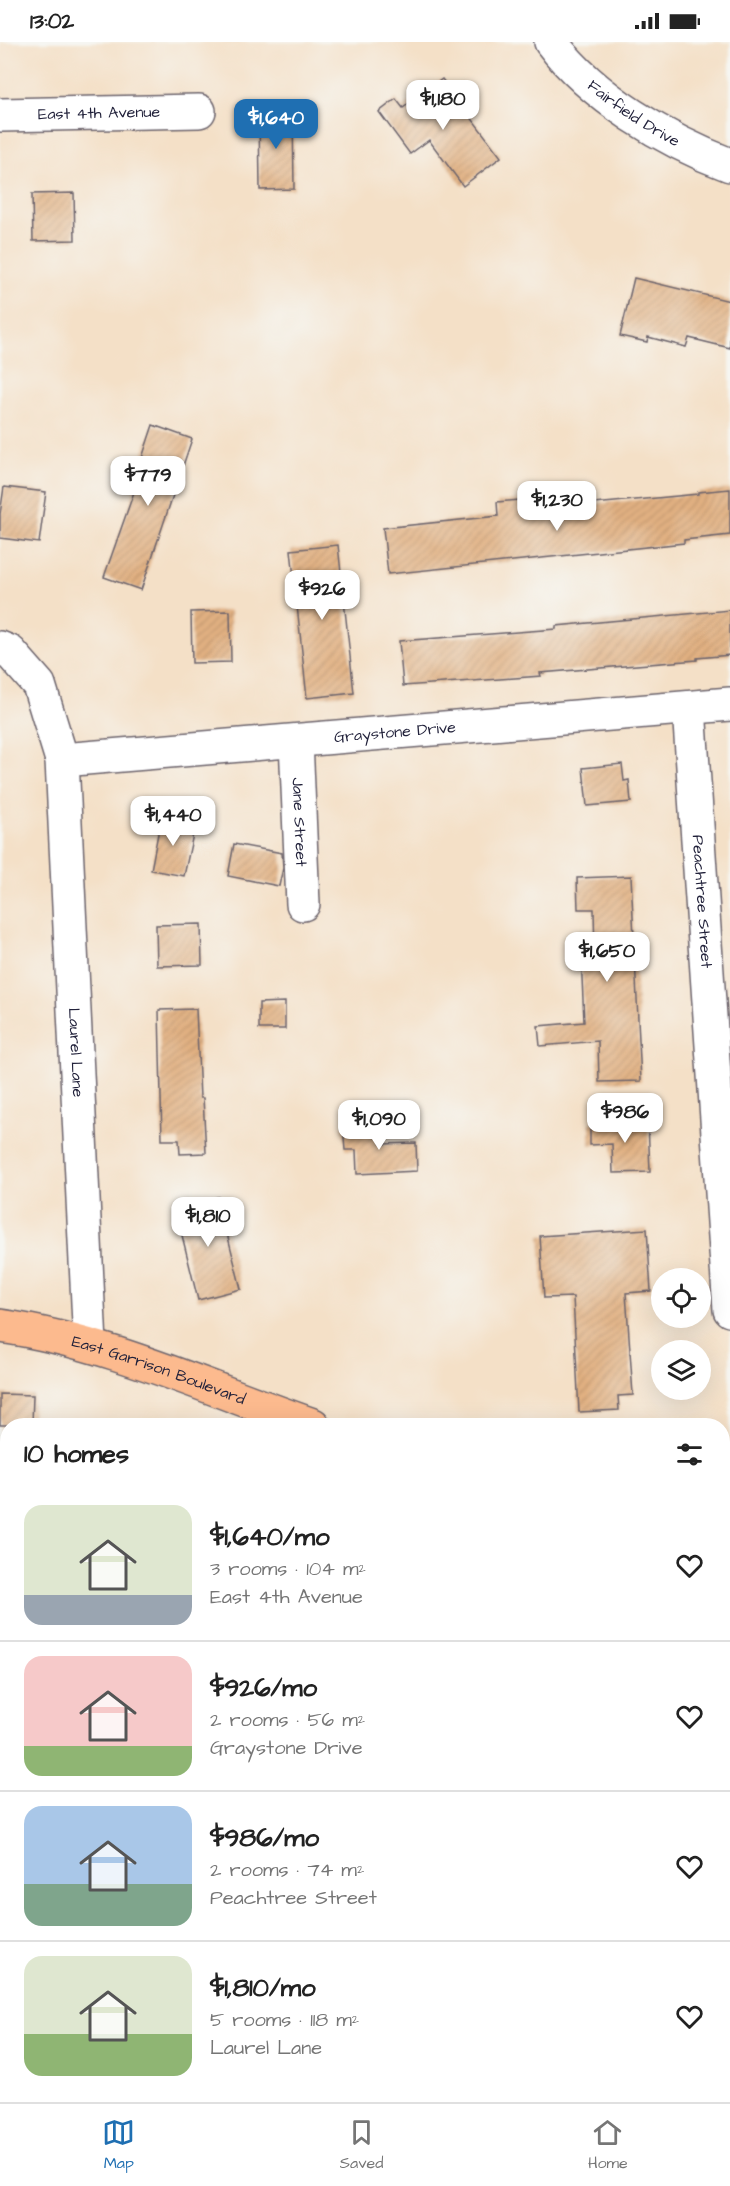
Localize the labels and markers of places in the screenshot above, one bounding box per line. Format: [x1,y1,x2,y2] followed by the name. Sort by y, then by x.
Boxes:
[394,80,492,131] pin: $1,180
[227,99,325,150] pin: $1,640
[112,456,184,507] pin: $779
[508,481,606,532] pin: $1,230
[286,570,358,621] pin: $926
[124,796,222,847] pin: $1,440
[558,932,656,983] pin: $1,650
[589,1093,661,1144] pin: $986
[330,1100,428,1151] pin: $1,090
[159,1197,257,1248] pin: $1,810

